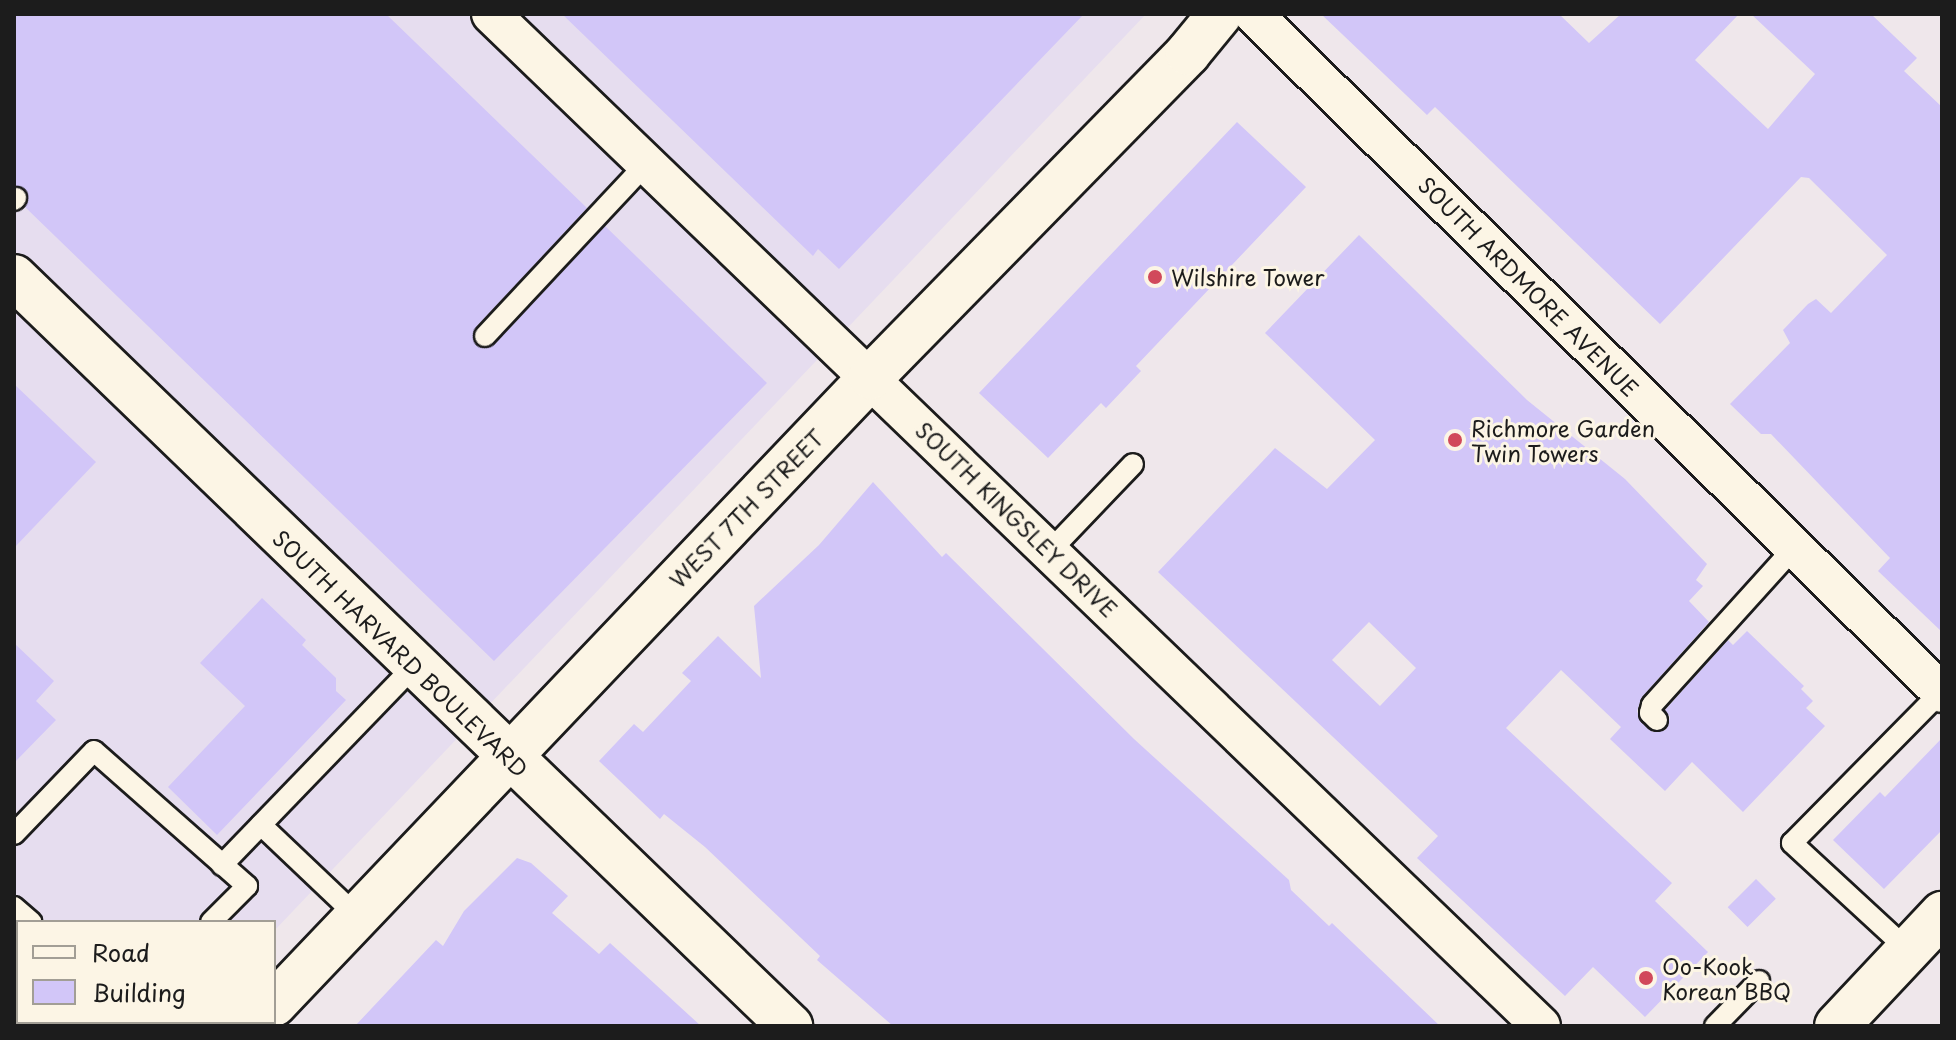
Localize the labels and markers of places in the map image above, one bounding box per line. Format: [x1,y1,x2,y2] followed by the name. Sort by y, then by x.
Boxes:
[1171,264,1325,290] place label: Wilshire Tower
[1146,268,1164,286] marker: Wilshire Tower
[1471,414,1655,466] place label: Richmore Garden Twin Towers
[1446,431,1464,449] marker: Richmore Garden Twin Towers
[1662,952,1791,1004] place label: Oo-Kook Korean BBQ
[1637,969,1655,987] marker: Oo-Kook Korean BBQ

